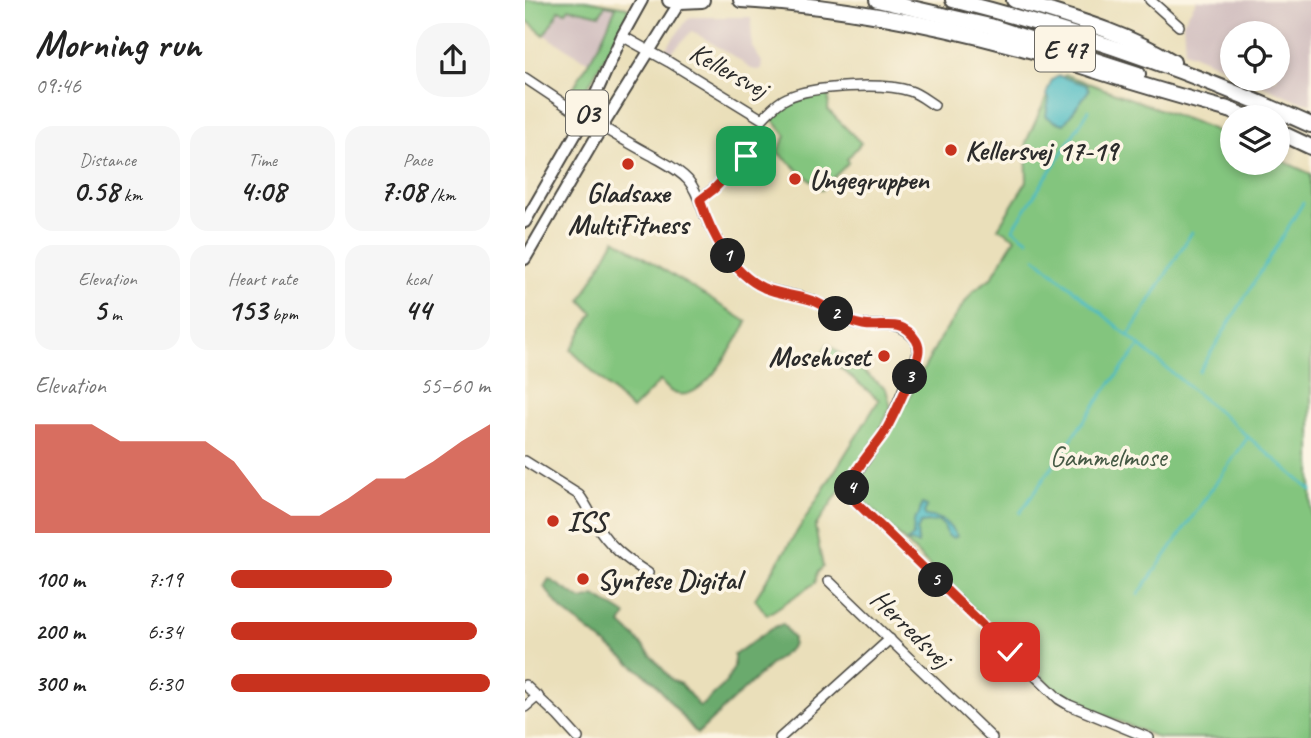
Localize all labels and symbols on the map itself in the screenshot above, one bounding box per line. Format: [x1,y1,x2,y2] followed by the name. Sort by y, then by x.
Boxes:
[1035,26,1095,72] road number: E 47
[684,34,777,107] street label: Kellersvej
[566,90,608,136] road number: O3
[716,126,776,186] pin
[965,133,1121,168] place label: Kellersvej 17-19
[943,142,959,158] marker: Kellersvej 17-19
[620,156,636,172] marker: Gladsaxe MultiFitness
[809,162,930,197] place label: Ungegruppen
[787,171,803,187] marker: Ungegruppen
[568,175,691,242] place label: Gladsaxe MultiFitness
[711,238,745,274] pin: 1
[819,296,853,332] pin: 2
[769,339,873,374] place label: Mosehuset
[876,348,892,364] marker: Mosehuset
[893,360,927,394] pin: 3
[1050,439,1168,474] park label: Gammelmose
[835,470,869,505] pin: 4
[567,504,610,539] place label: ISS
[545,513,561,529] marker: ISS
[597,562,747,597] place label: Syntese Digital
[919,562,953,598] pin: 5
[575,571,591,587] marker: Syntese Digital
[863,581,961,677] street label: Herredsvej
[980,622,1040,682] pin

